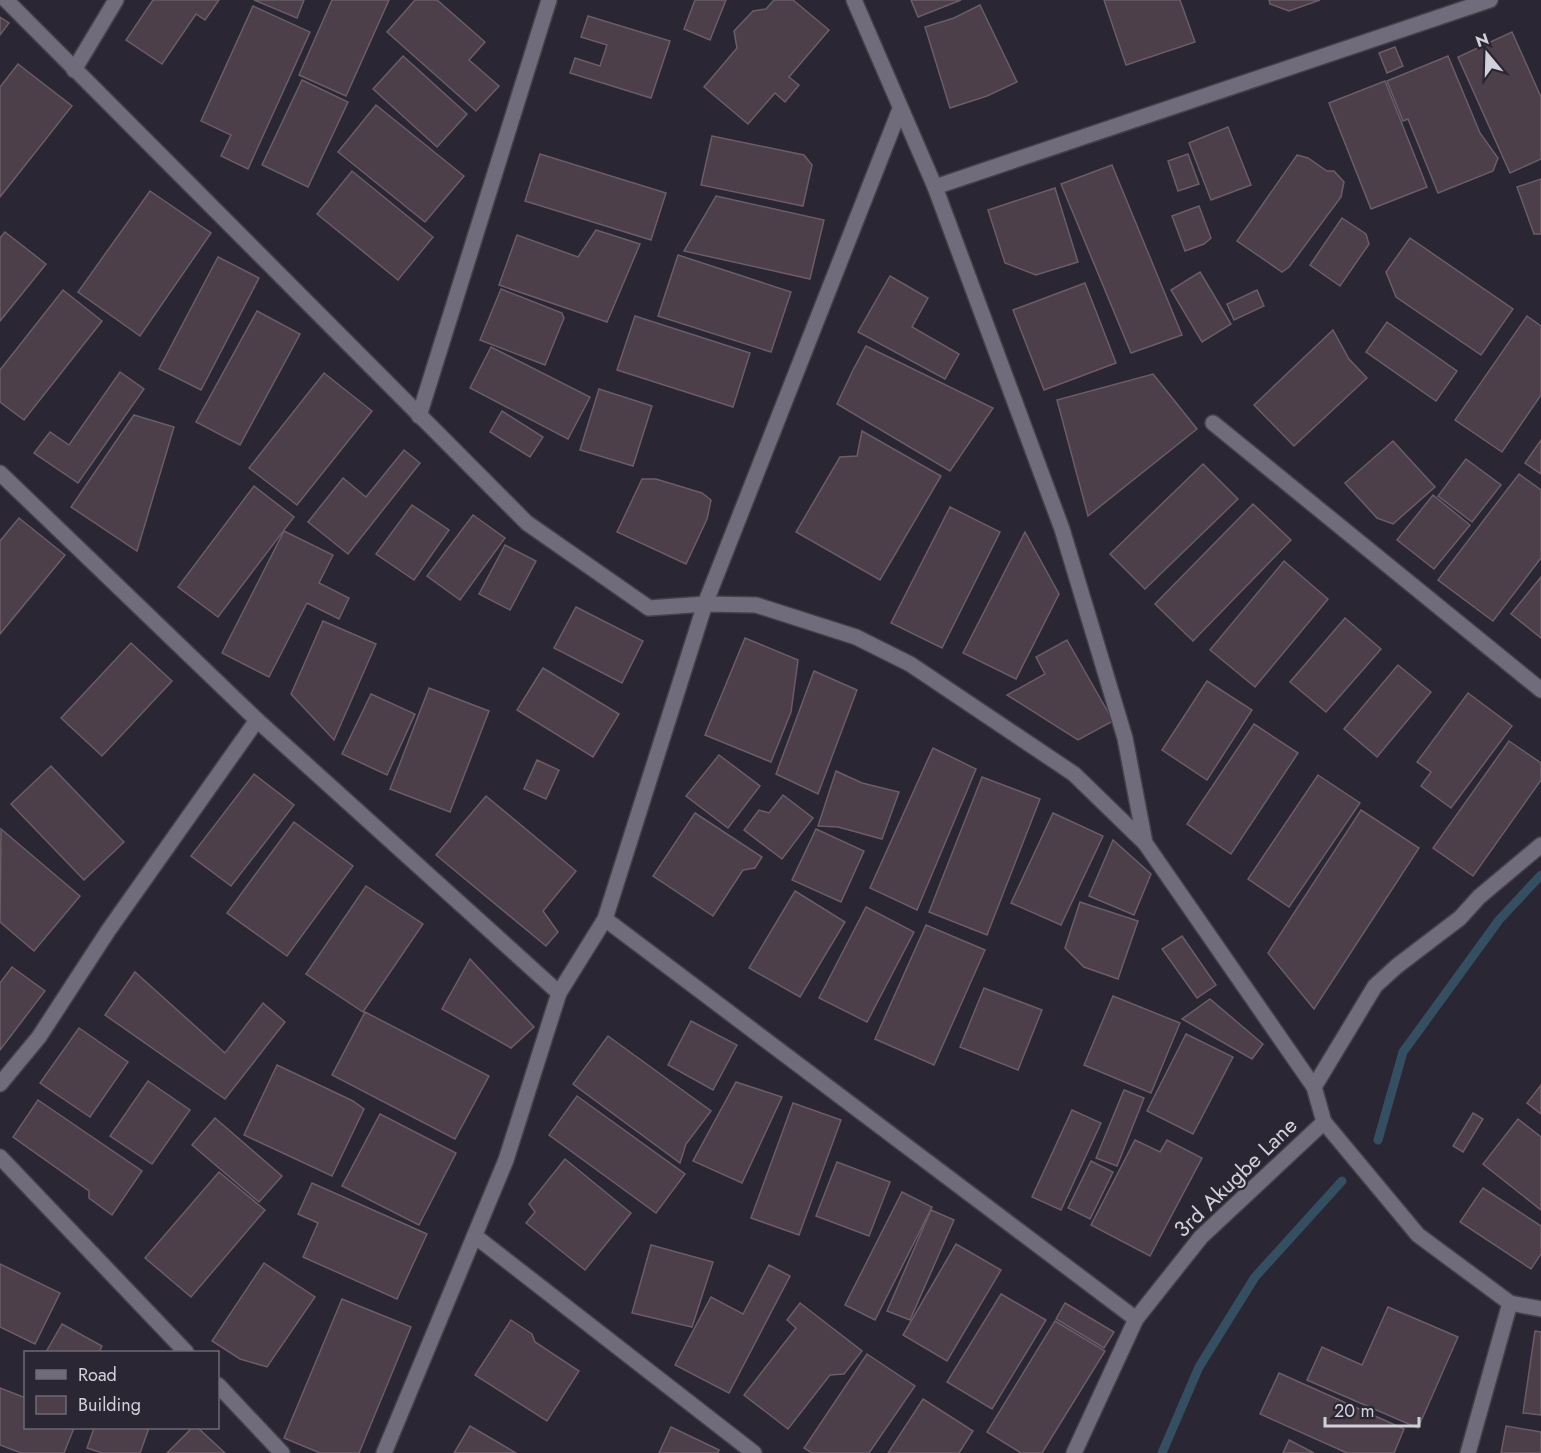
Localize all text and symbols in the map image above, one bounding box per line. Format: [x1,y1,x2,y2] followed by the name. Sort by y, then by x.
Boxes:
[1457,24,1517,84] north arrow
[1473,27,1492,53] text: N
[1166,1110,1304,1244] street label: 3rd Akugbe Lane
[24,1351,219,1429] legend
[78,1362,117,1388] text: Road
[1325,1390,1420,1428] scale bar
[78,1392,141,1418] text: Building
[1334,1398,1374,1424] text: 20 m

